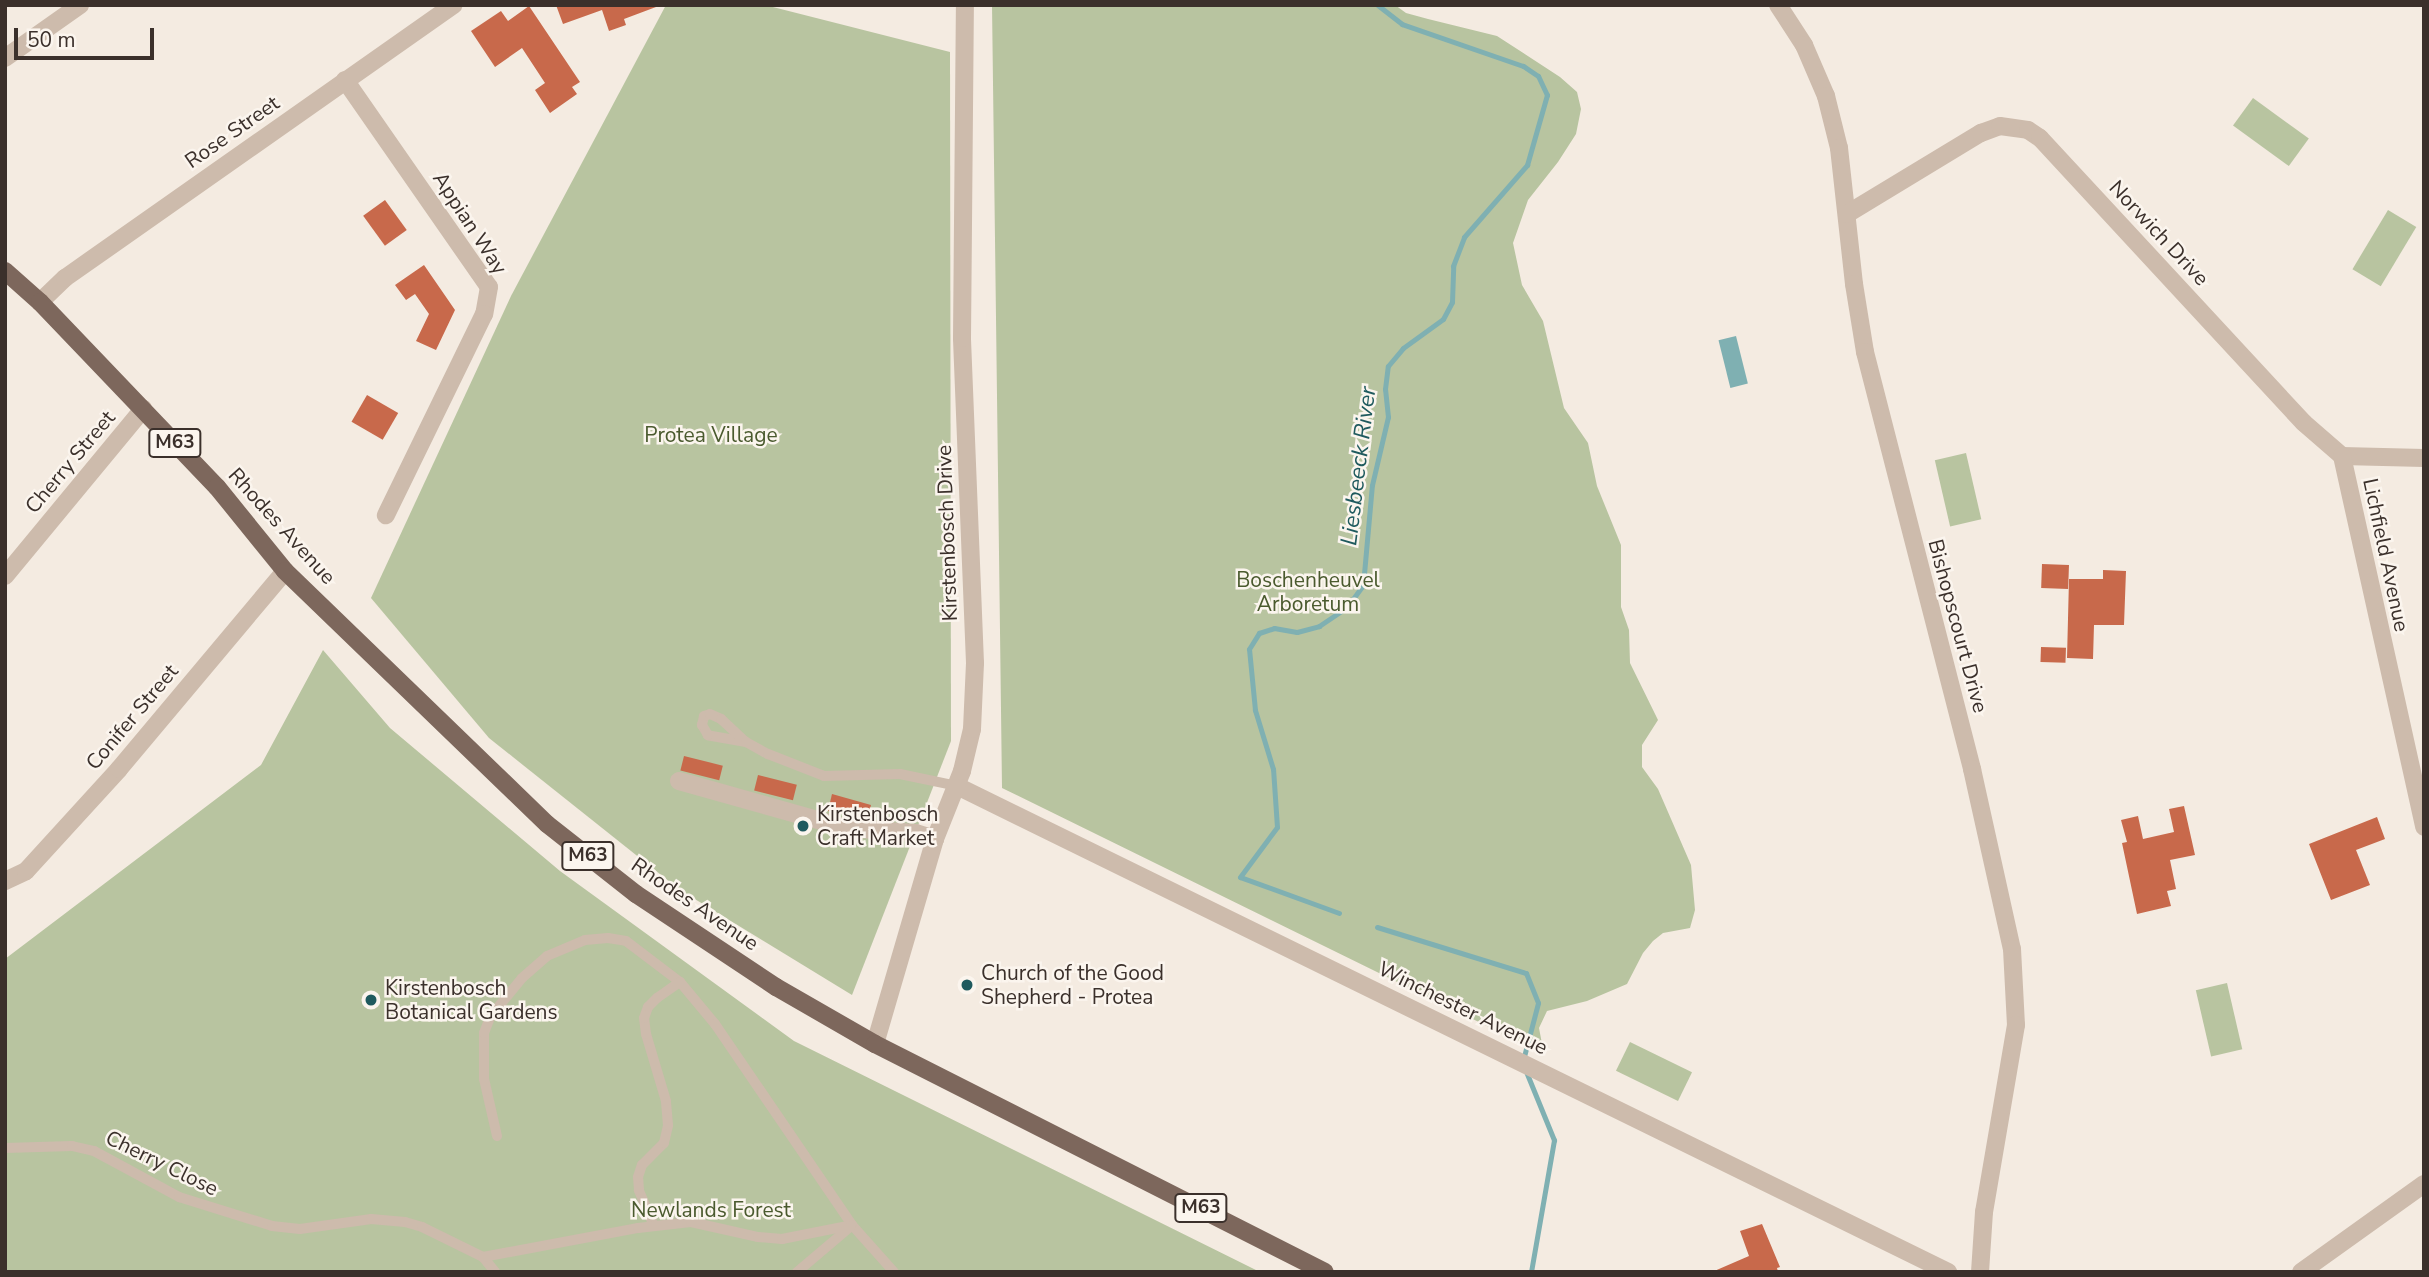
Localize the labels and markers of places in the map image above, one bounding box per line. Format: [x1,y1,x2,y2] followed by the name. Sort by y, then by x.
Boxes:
[817,801,938,851] place label: Kirstenbosch Craft Market
[795,818,811,834] marker: Kirstenbosch Craft Market
[981,960,1164,1010] place label: Church of the Good Shepherd - Protea
[385,975,558,1025] place label: Kirstenbosch Botanical Gardens
[959,977,975,993] marker: Church of the Good Shepherd - Protea
[363,992,379,1008] marker: Kirstenbosch Botanical Gardens

